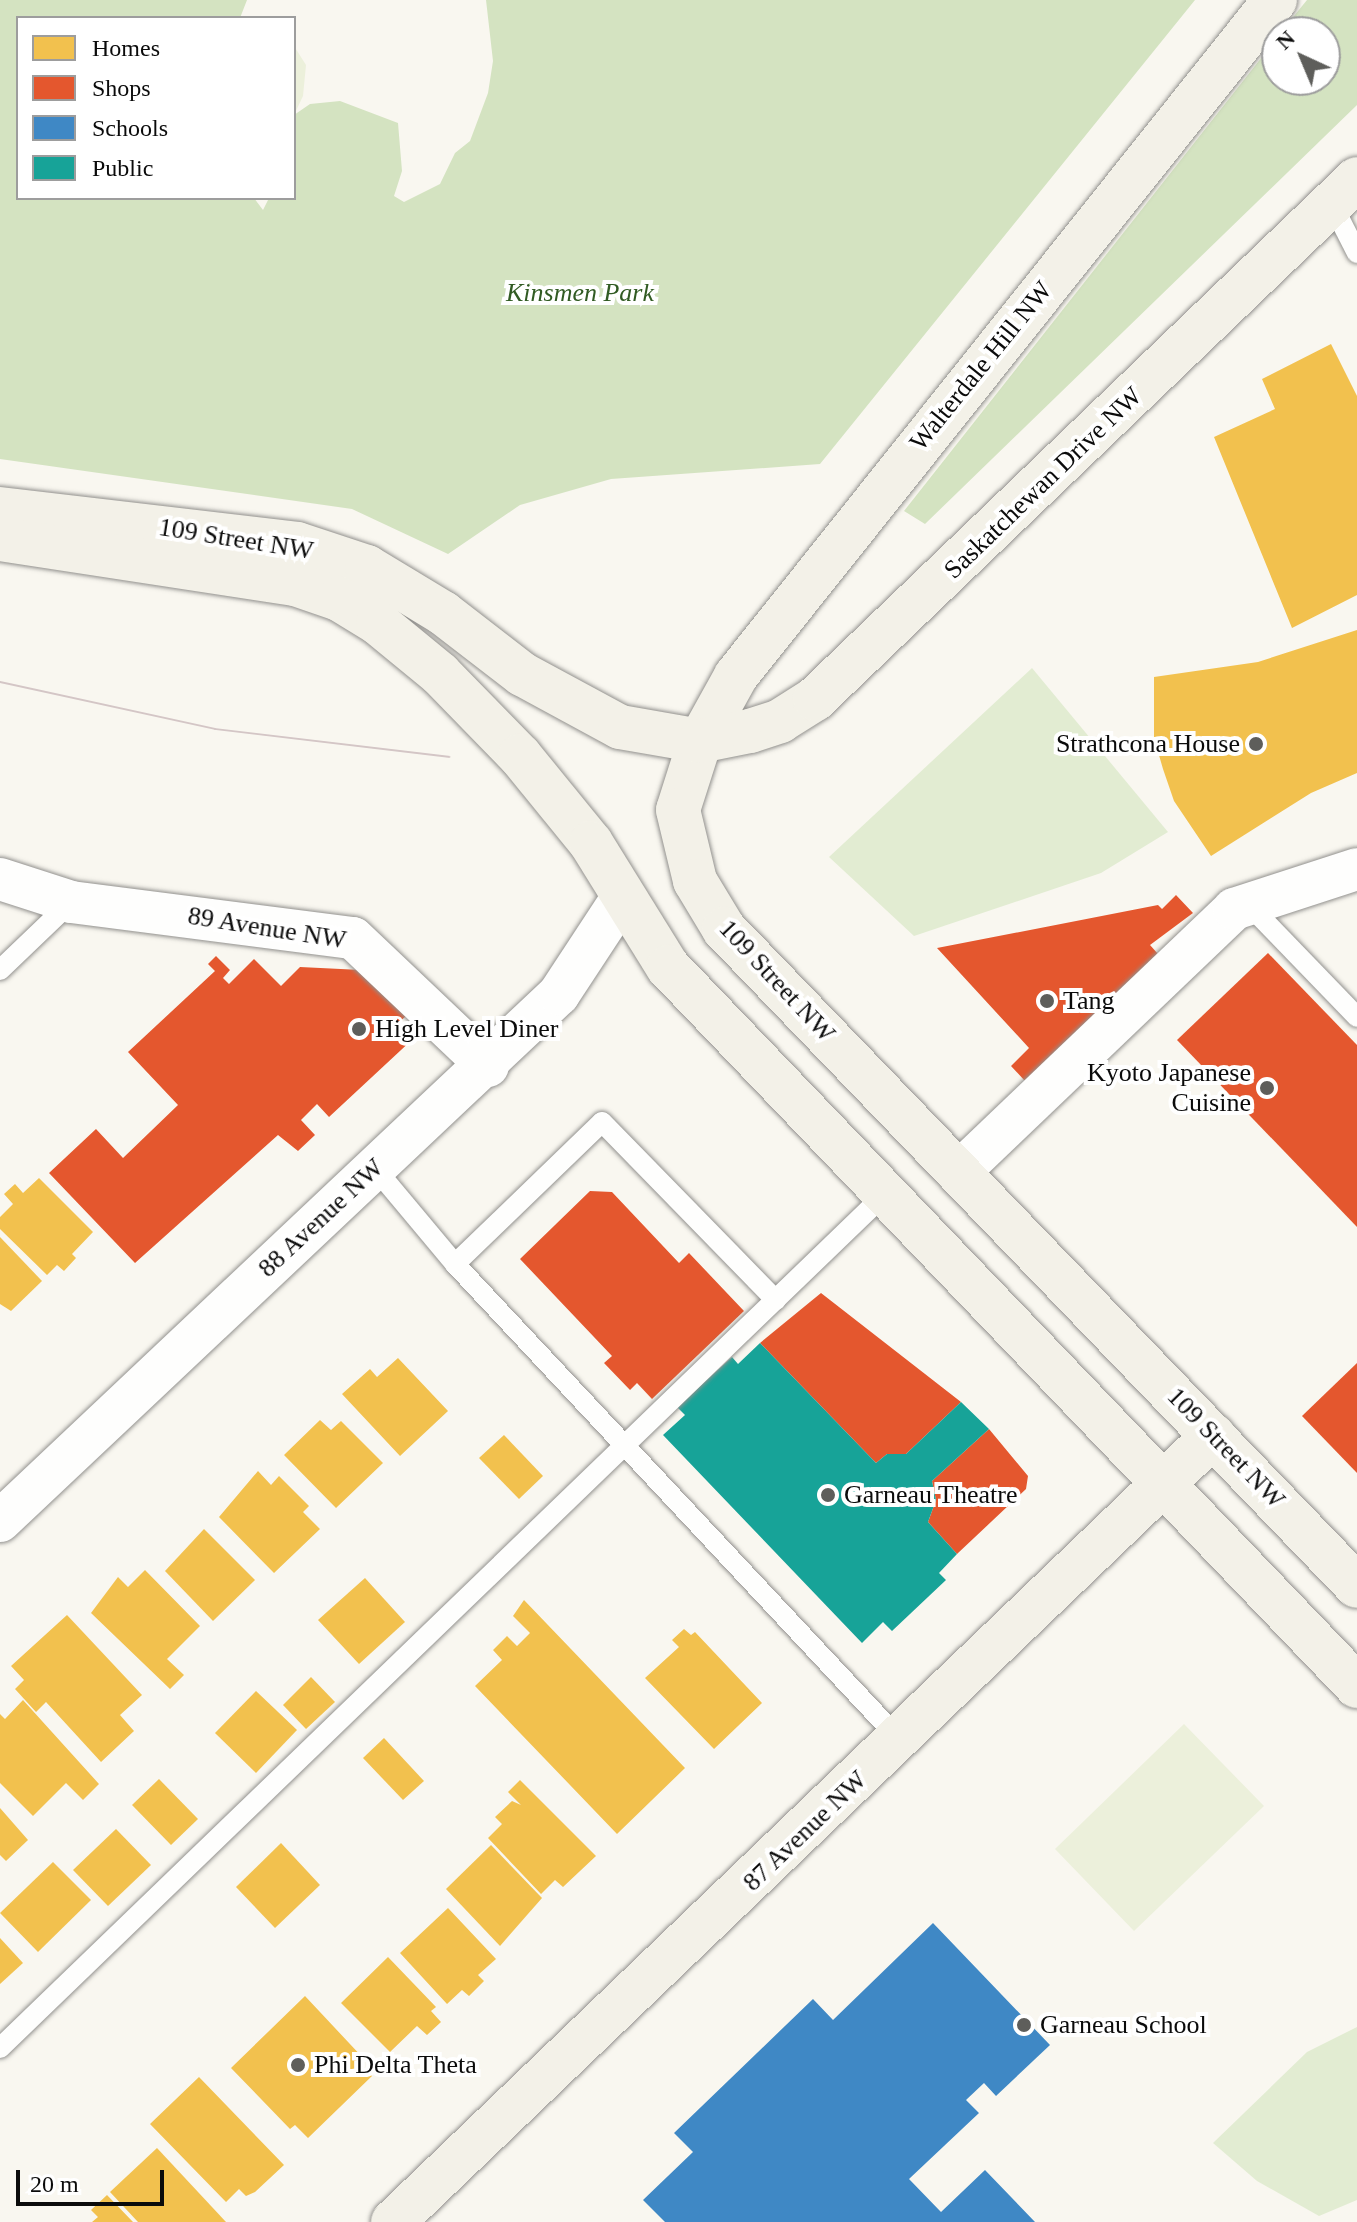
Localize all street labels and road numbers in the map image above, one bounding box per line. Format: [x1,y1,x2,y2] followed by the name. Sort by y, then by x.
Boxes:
[903,275,1059,457] street label: Walterdale Hill NW
[938,381,1148,585] street label: Saskatchewan Drive NW
[157,511,315,567] street label: 109 Street NW
[185,900,349,956] street label: 89 Avenue NW
[712,913,842,1049] street label: 109 Street NW
[251,1152,391,1284] street label: 88 Avenue NW
[1161,1381,1291,1515] street label: 109 Street NW
[736,1764,874,1898] street label: 87 Avenue NW

